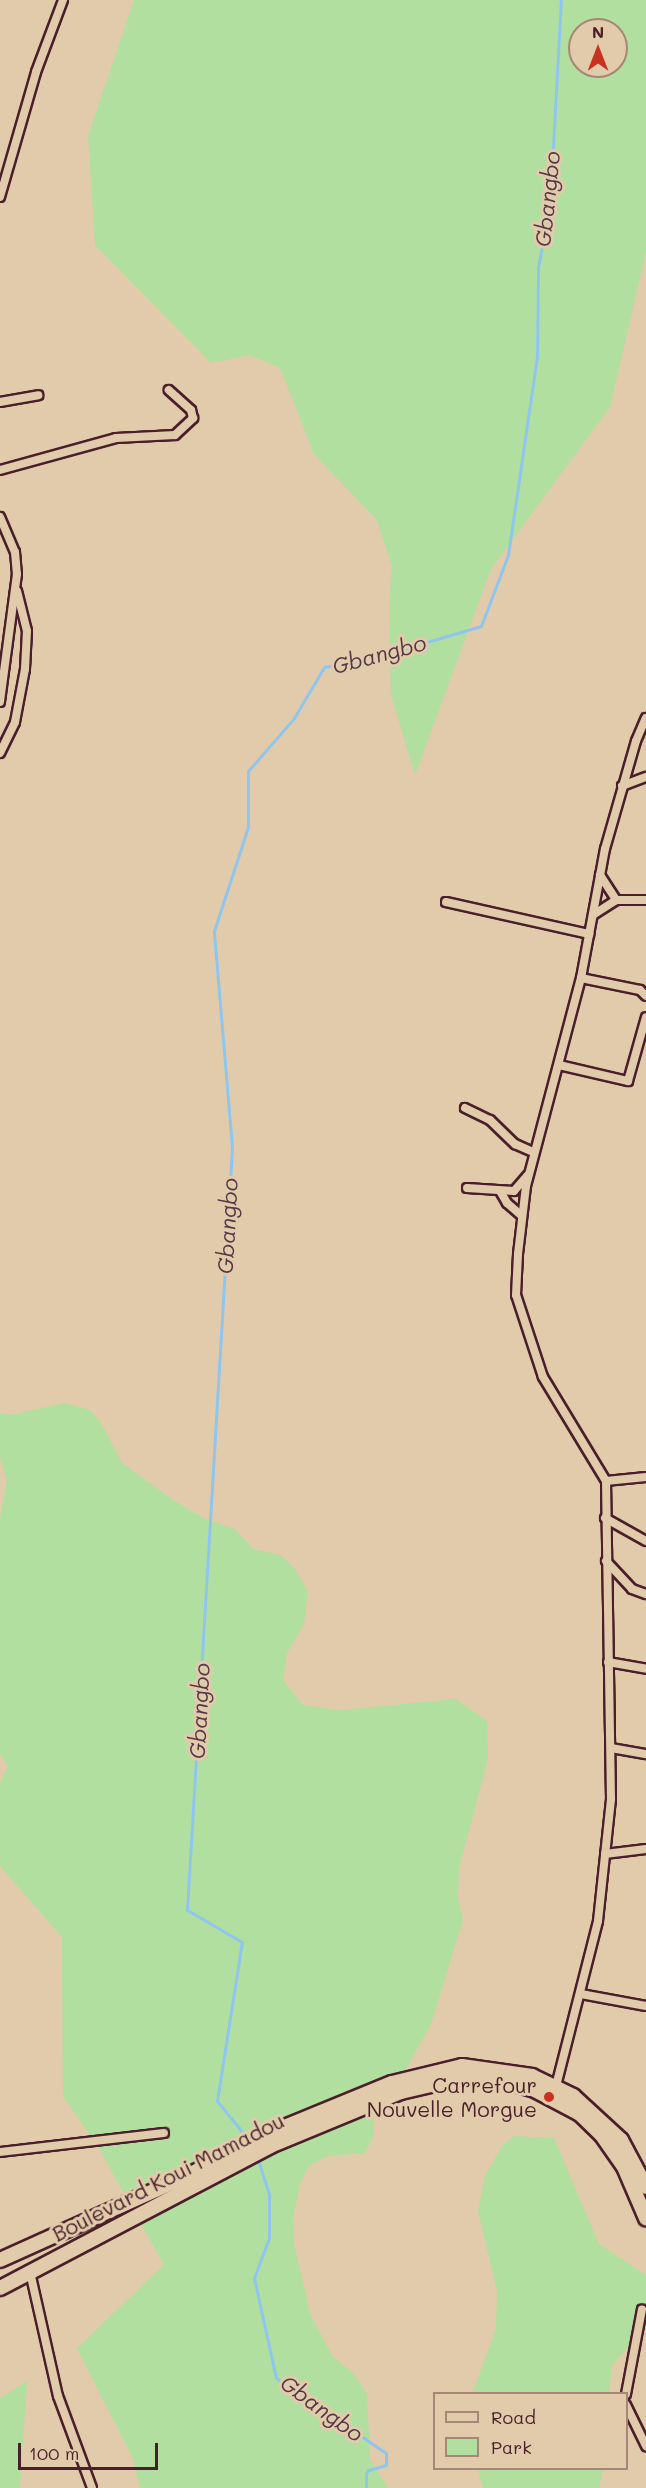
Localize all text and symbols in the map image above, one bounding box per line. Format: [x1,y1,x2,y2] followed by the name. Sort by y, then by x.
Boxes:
[568,18,628,78] north arrow
[592,21,604,42] text: N
[529,150,565,248] water label: Gbangbo
[329,629,429,679] water label: Gbangbo
[211,1177,243,1275] water label: Gbangbo
[183,1662,215,1760] water label: Gbangbo
[367,2072,537,2122] place label: Carrefour Nouvelle Morgue
[542,2090,556,2104] marker: Carrefour Nouvelle Morgue
[48,2107,288,2247] street label: Boulevard Koui Mamadou
[275,2369,369,2447] water label: Gbangbo
[433,2392,628,2470] legend
[491,2405,536,2429] text: Road
[21,2431,160,2469] scale bar
[491,2435,532,2459] text: Park
[29,2441,79,2465] text: 100 m

